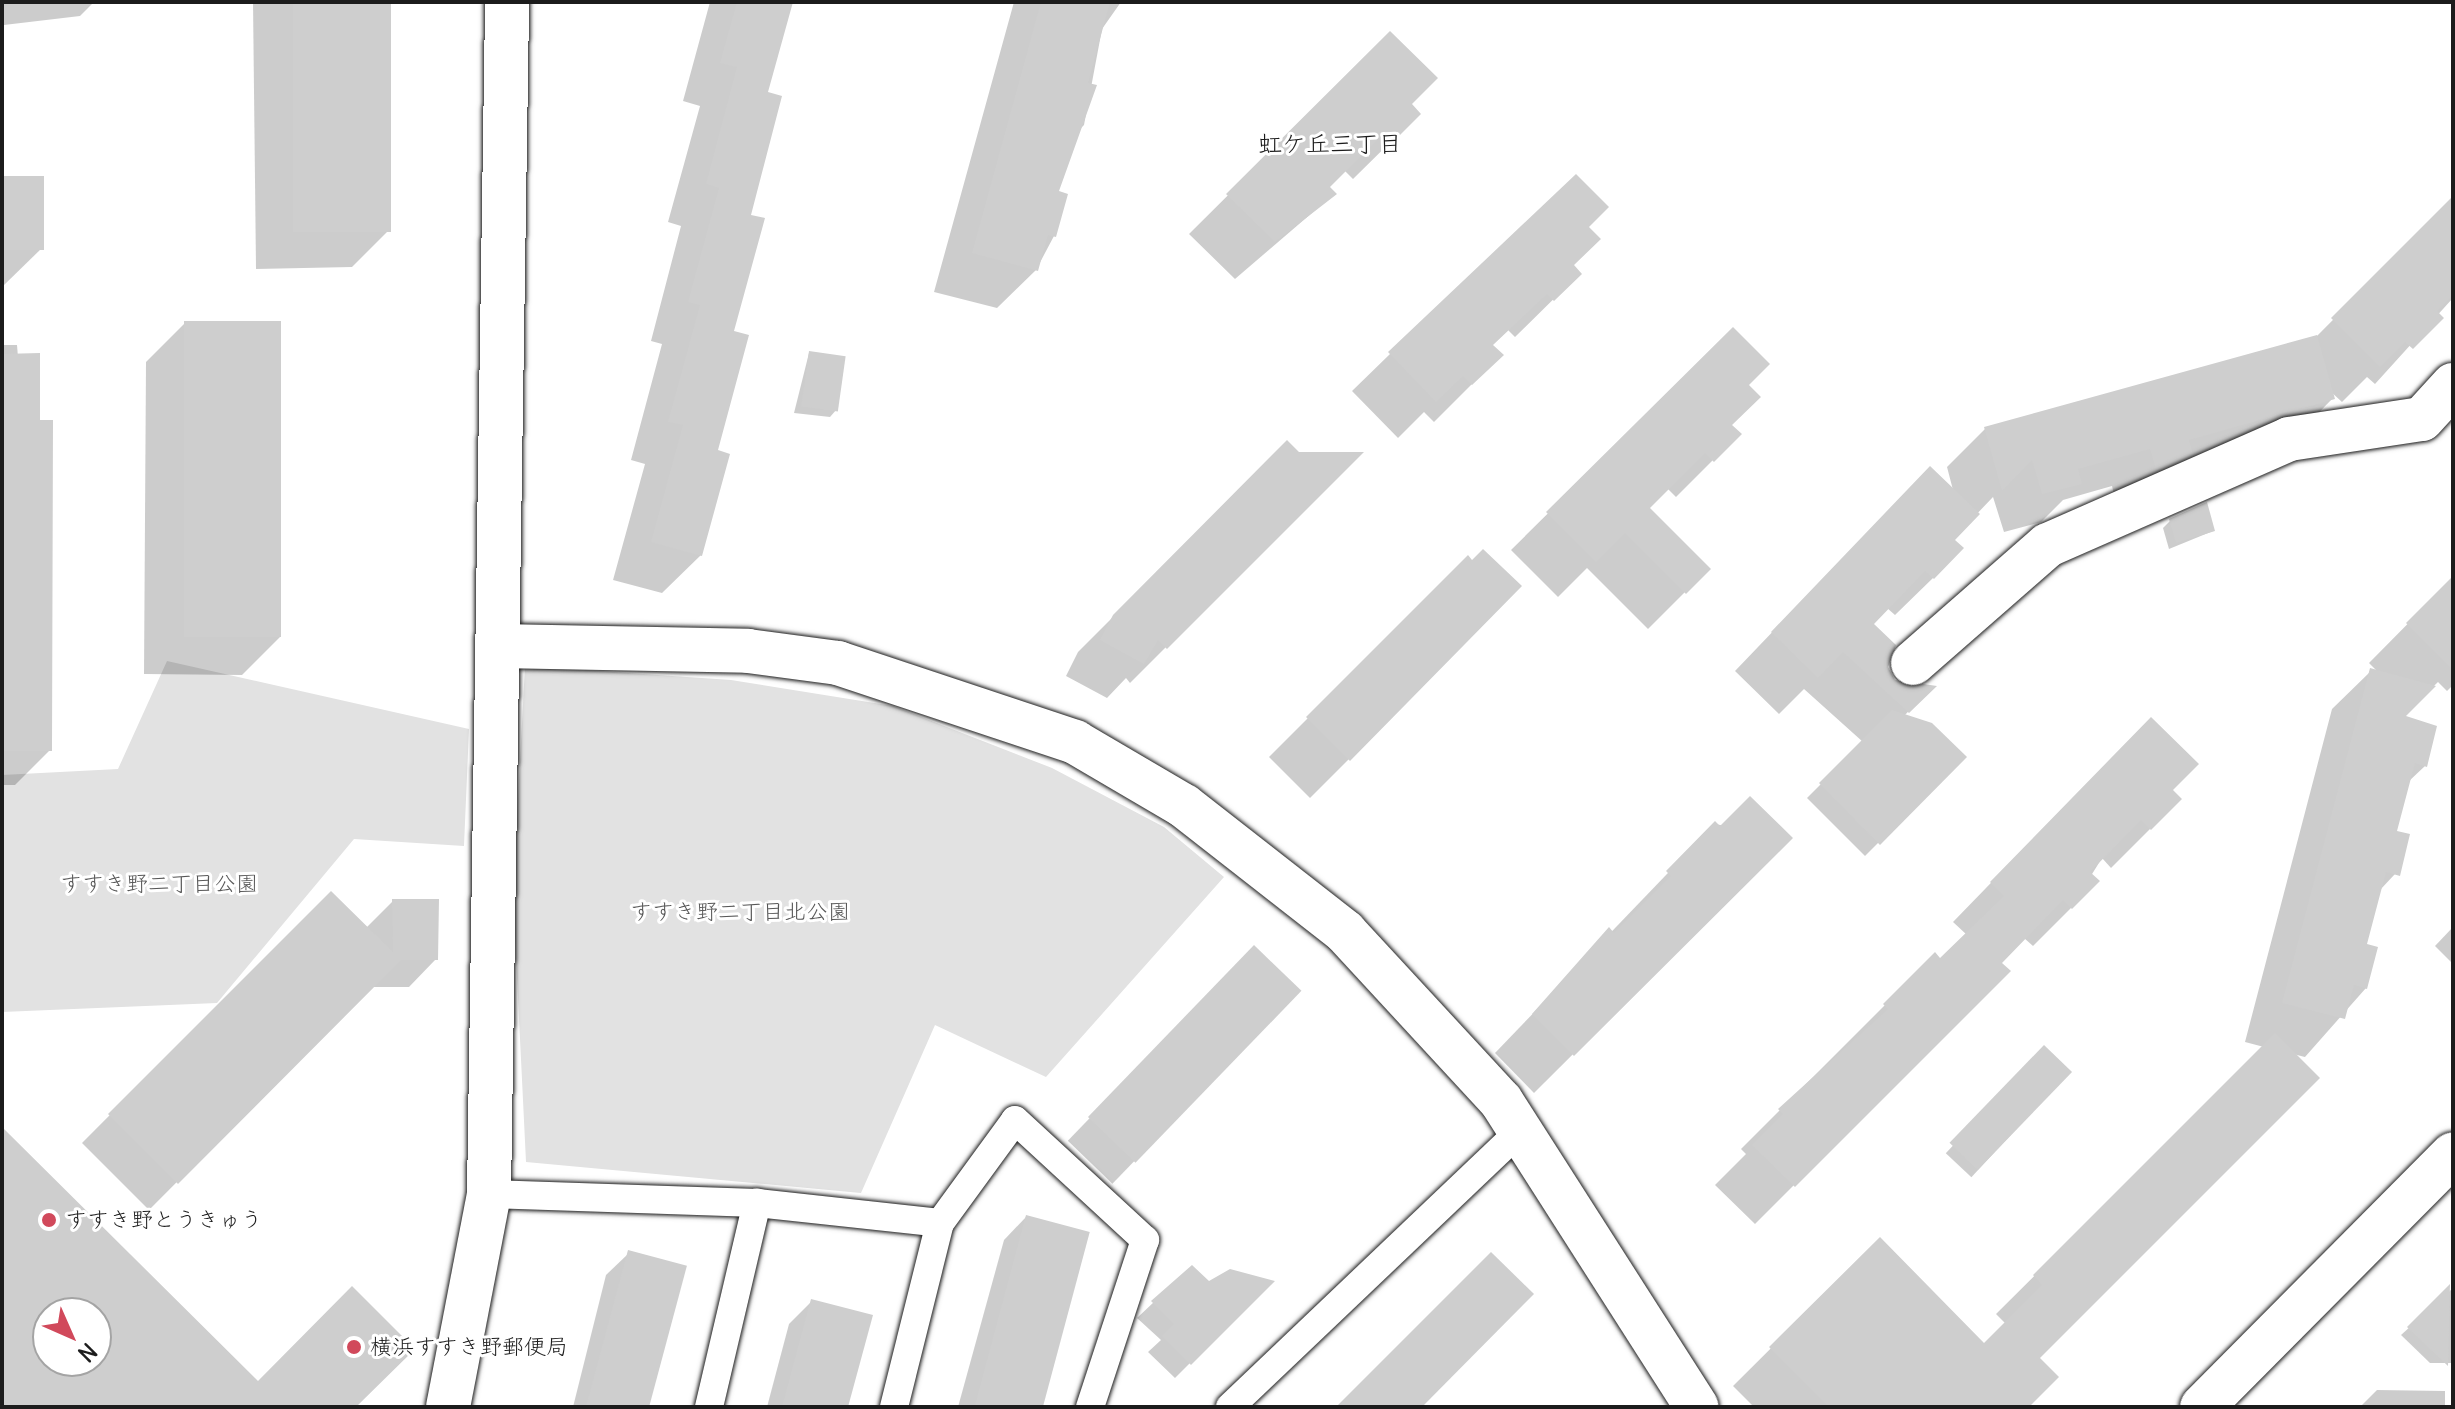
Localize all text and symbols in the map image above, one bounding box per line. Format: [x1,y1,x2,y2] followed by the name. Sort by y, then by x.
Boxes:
[1258,130,1402,158] district label: 虹ケ丘三丁目
[60,871,258,897] park label: すすき野二丁目公園
[630,899,850,925] park label: すすき野二丁目北公園
[65,1207,263,1233] place label: すすき野とうきゅう
[40,1211,58,1229] marker: すすき野とうきゅう
[32,1297,112,1377] north arrow
[370,1334,568,1360] place label: 横浜すすき野郵便局
[72,1337,103,1368] text: N
[345,1338,363,1356] marker: 横浜すすき野郵便局

